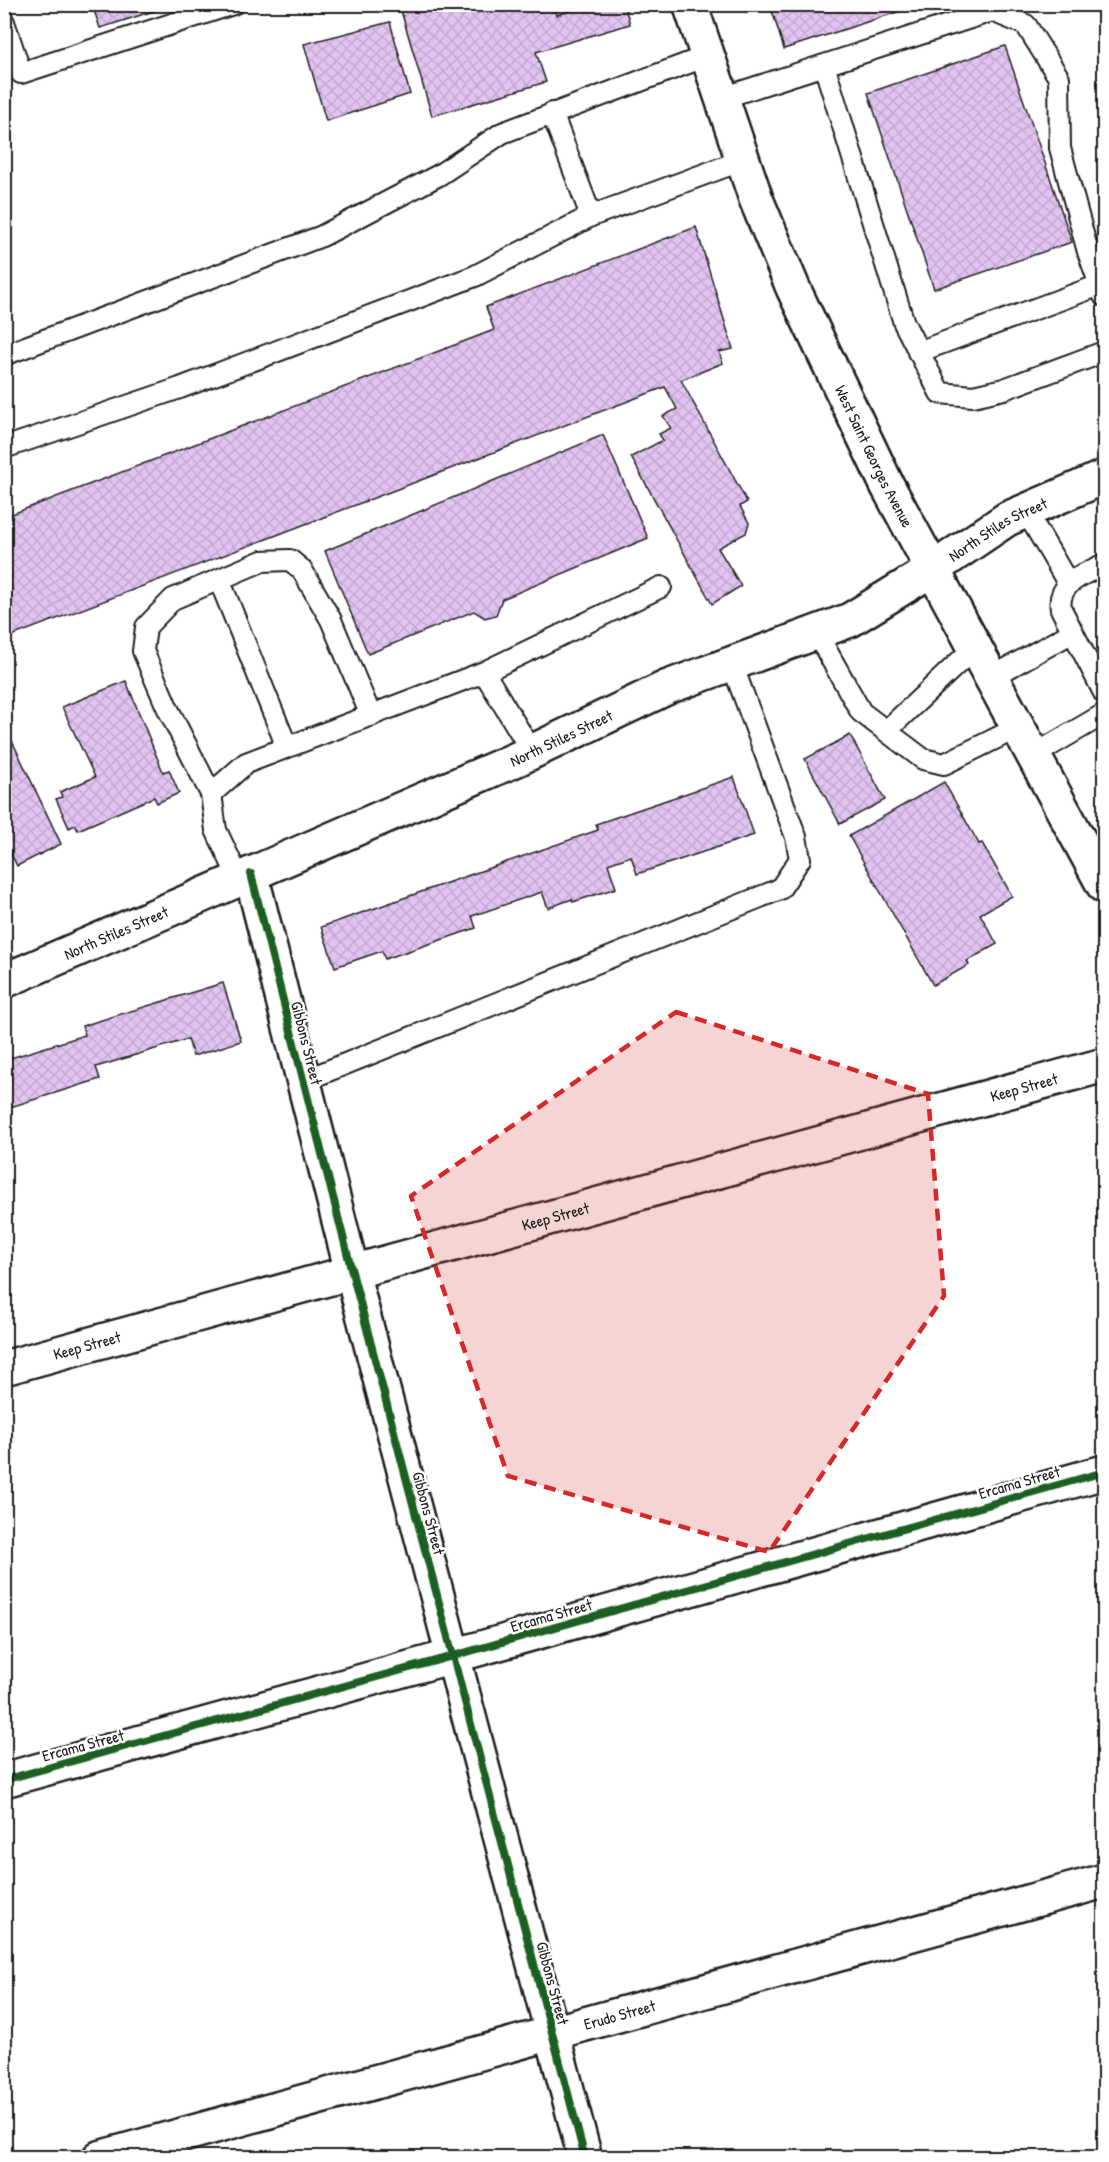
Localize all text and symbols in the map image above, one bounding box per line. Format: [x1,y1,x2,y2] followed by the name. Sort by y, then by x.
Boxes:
[830,381,919,532] street label: West Saint Georges Avenue
[944,492,1051,567] street label: North Stiles Street
[507,704,617,772] street label: North Stiles Street
[60,900,172,965] street label: North Stiles Street
[286,999,328,1087] street label: Gibbons Street
[988,1067,1061,1107] street label: Keep Street
[519,1196,592,1236] street label: Keep Street
[51,1325,124,1365] street label: Keep Street
[976,1460,1063,1504] street label: Ercama Street
[407,1469,451,1557] street label: Gibbons Street
[508,1593,595,1637] street label: Ercama Street
[40,1723,127,1766] street label: Ercama Street
[531,1939,575,2027] street label: Gibbons Street
[581,1994,658,2035] street label: Erudo Street

